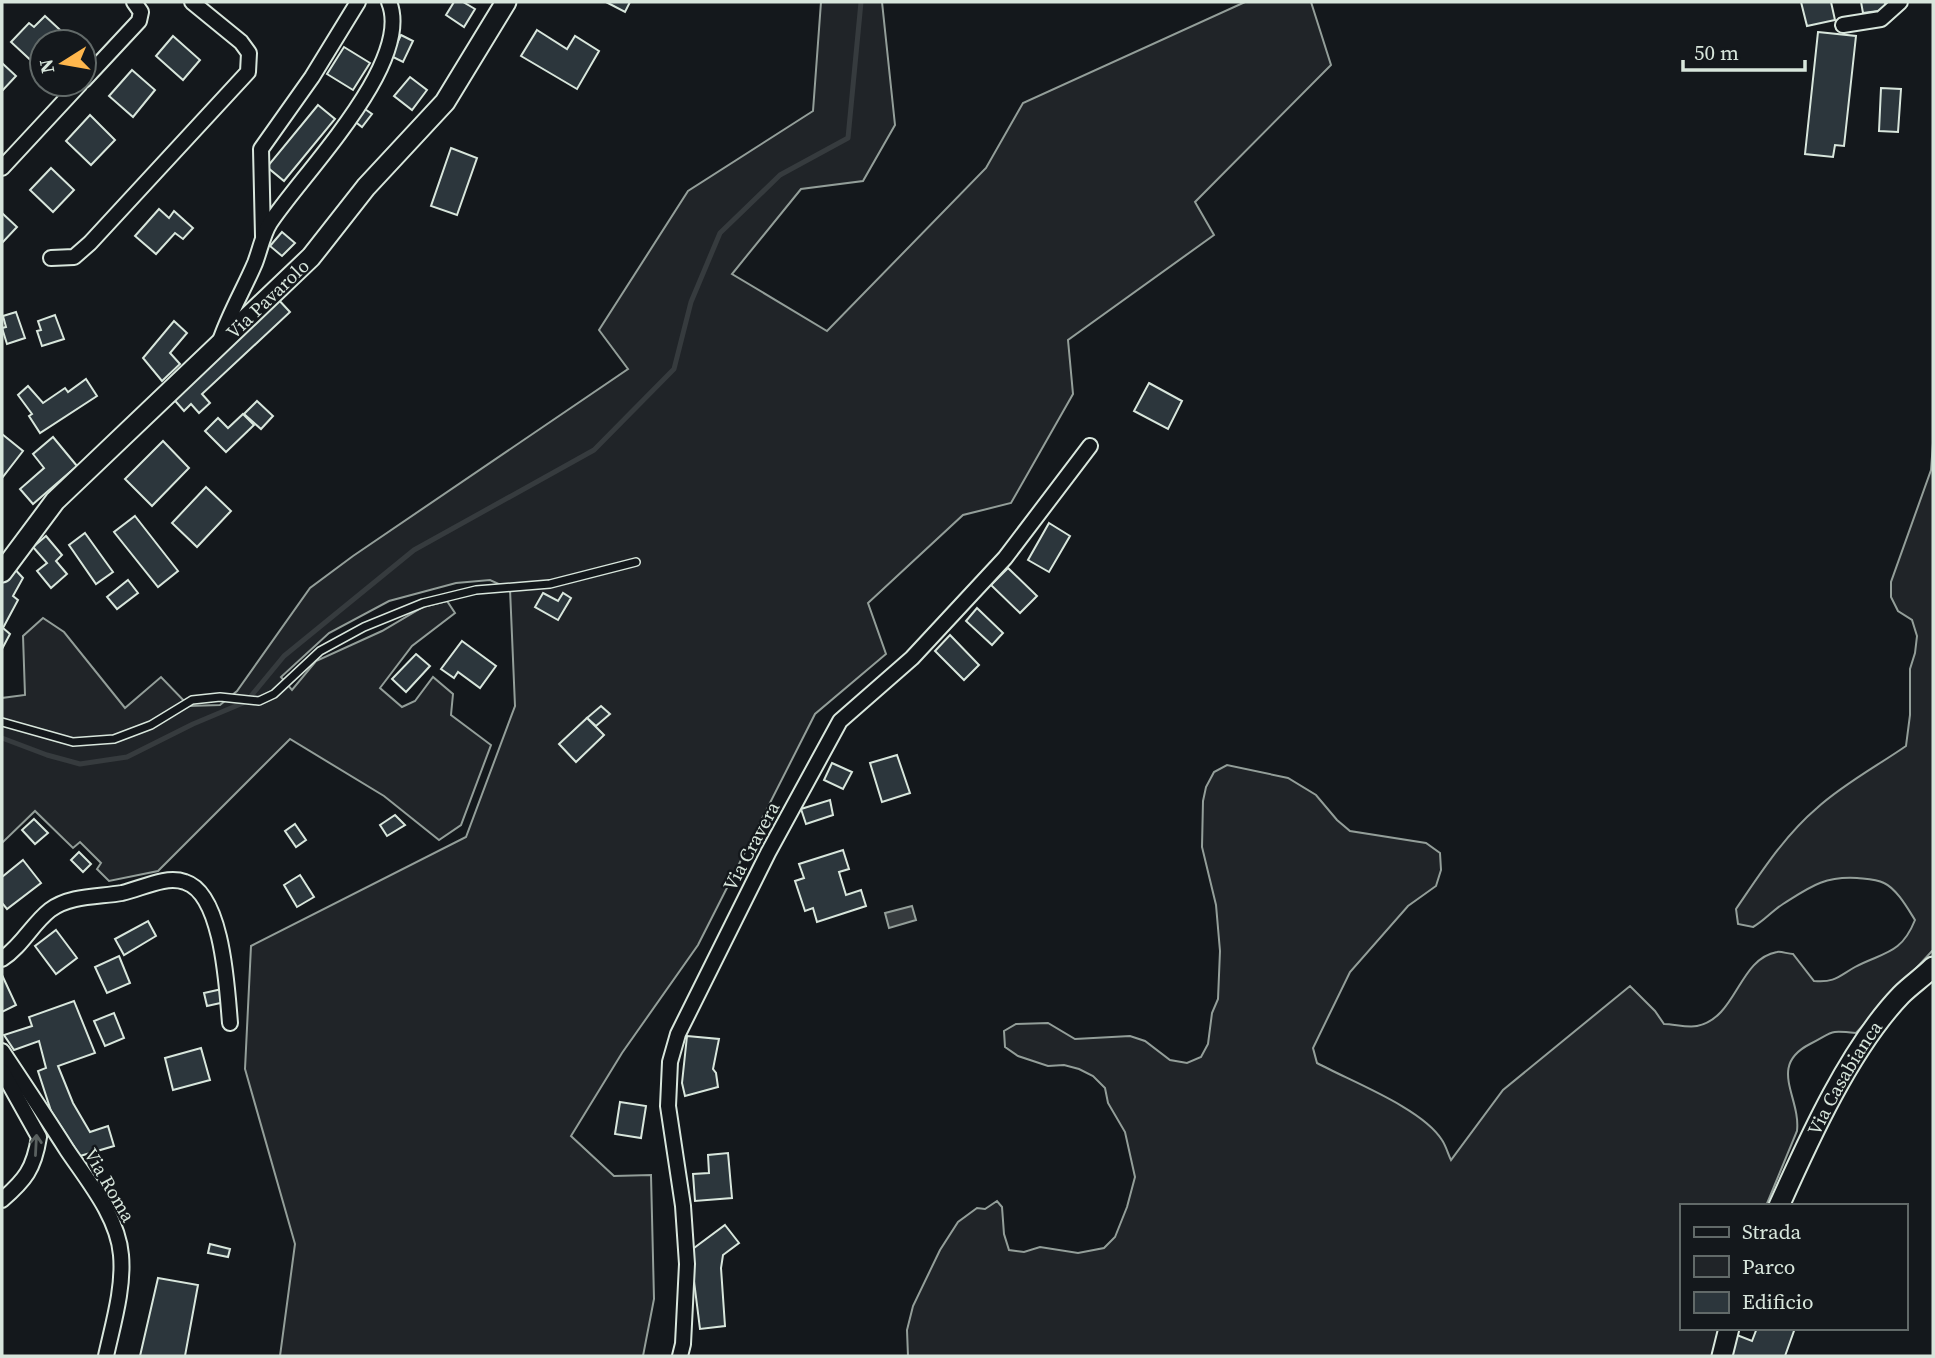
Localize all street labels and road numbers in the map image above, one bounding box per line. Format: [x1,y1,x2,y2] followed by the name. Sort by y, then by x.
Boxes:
[220,253,315,344] street label: Via Pavarolo
[717,797,786,895] street label: Via Cravera
[1801,1015,1888,1139] street label: Via Casabianca
[78,1143,142,1227] street label: Via Roma

